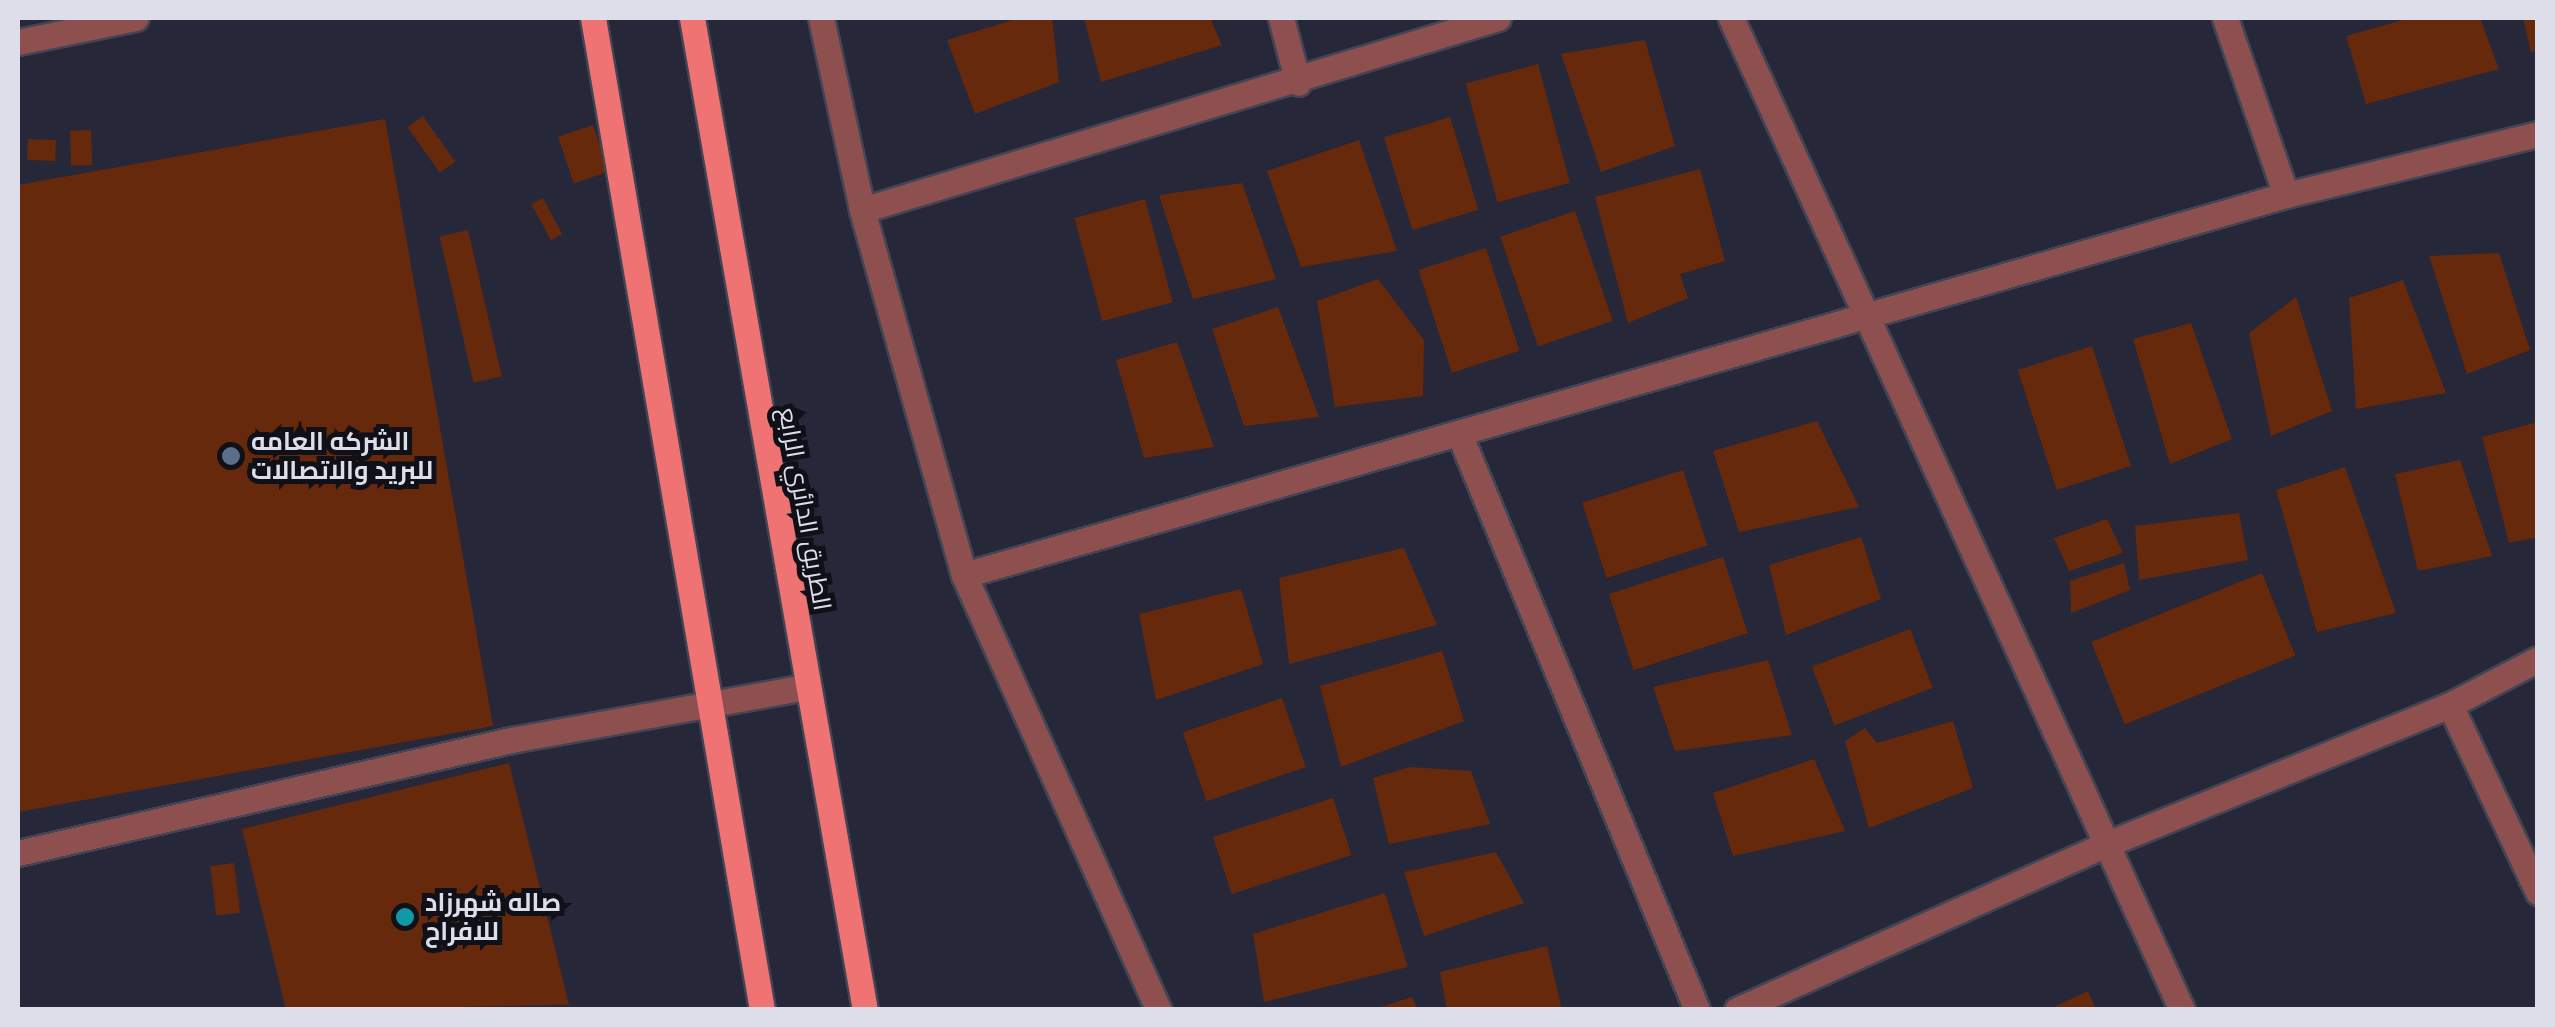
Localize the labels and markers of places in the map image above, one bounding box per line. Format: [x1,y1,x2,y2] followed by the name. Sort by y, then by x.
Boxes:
[251,427,433,486] place label: الشركه العامه للبريد والاتصالات
[220,445,242,467] marker: الشركه العامه للبريد والاتصالات
[425,888,561,947] place label: صاله شهرزاد للافراح
[394,906,416,928] marker: صاله شهرزاد للافراح

